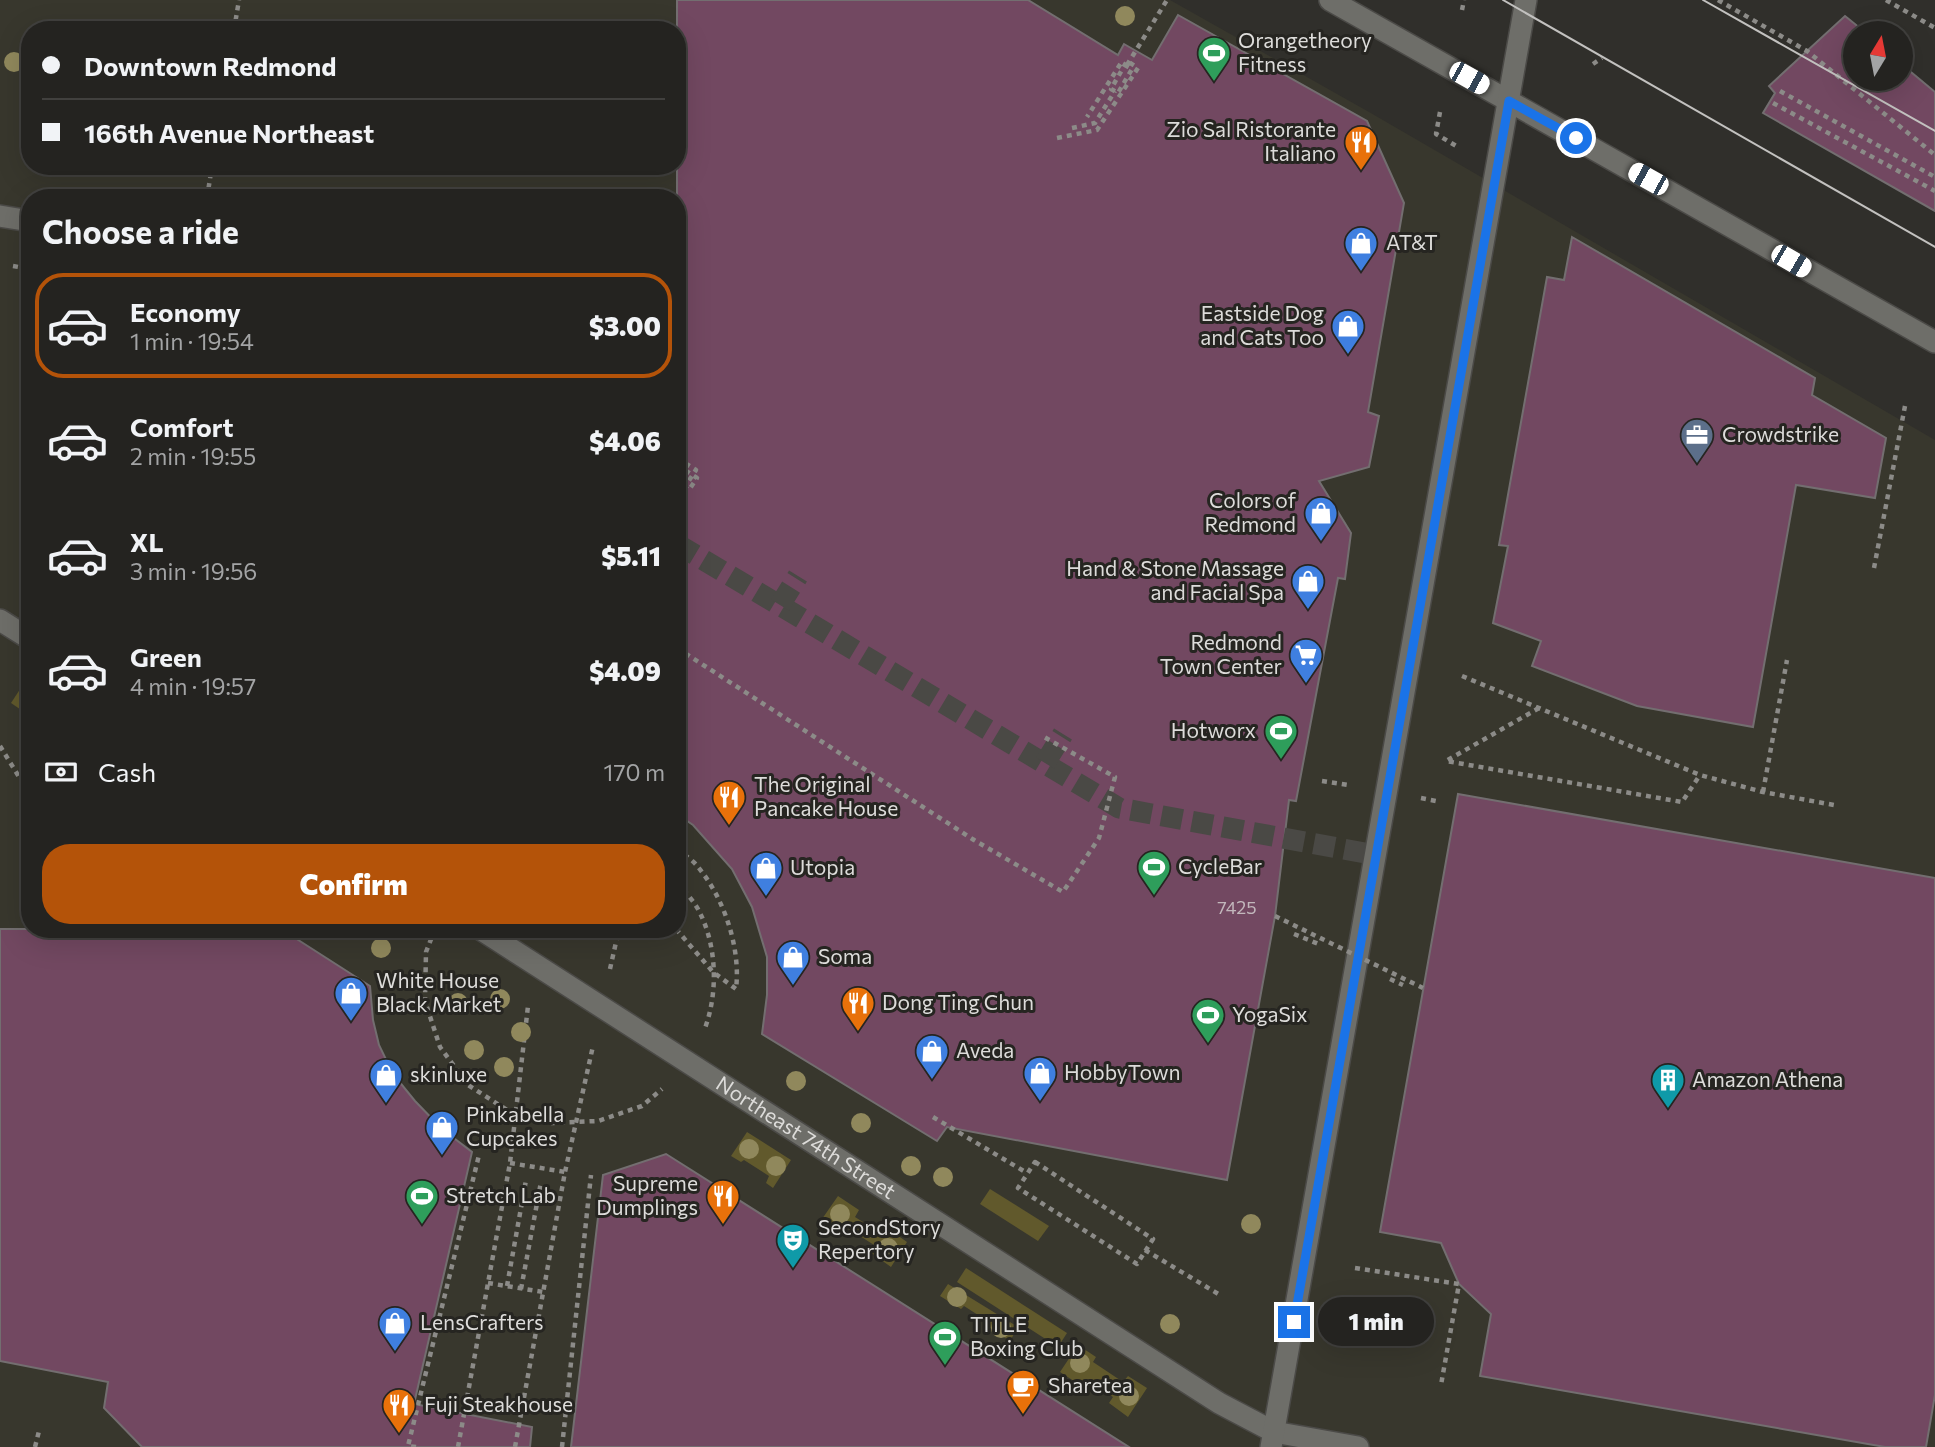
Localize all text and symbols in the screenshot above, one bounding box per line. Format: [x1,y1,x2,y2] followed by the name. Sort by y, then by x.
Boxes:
[1843,21,1913,91] north arrow
[1843,21,1913,91] map controls
[1238,27,1372,76] place label: Orangetheory Fitness
[1195,34,1233,83] sports icon: Orangetheory Fitness
[84,50,337,81] text: Downtown Redmond
[1446,59,1493,97] car
[1167,116,1336,165] place label: Zio Sal Ristorante Italiano
[84,117,374,148] text: 166th Avenue Northeast
[1560,122,1592,154] route start
[1342,123,1380,172] restaurant icon: Zio Sal Ristorante Italiano
[1625,160,1672,198] car
[42,211,239,251] text: Choose a ride
[1342,224,1380,273] shop icon: AT&T
[1386,229,1438,254] place label: AT&T
[1768,241,1815,281] car
[46,294,109,357] icon: car
[130,296,241,327] text: Economy
[1200,300,1324,349] place label: Eastside Dog and Cats Too
[1329,307,1367,356] shop icon: Eastside Dog and Cats Too
[589,310,661,341] text: $3.00
[130,327,254,355] text: 1 min · 19:54
[46,409,109,472] icon: car
[130,411,233,442] text: Comfort
[1678,416,1716,465] office icon: Crowdstrike
[1722,421,1839,446] place label: Crowdstrike
[589,425,661,456] text: $4.06
[130,442,256,470] text: 2 min · 19:55
[1204,487,1297,536] place label: Colors of Redmond
[1302,494,1340,543] shop icon: Colors of Redmond
[46,524,109,587] icon: car
[130,526,164,557] text: XL
[601,540,661,571] text: $5.11
[1066,555,1284,604] place label: Hand & Stone Massage and Facial Spa
[130,557,257,585] text: 3 min · 19:56
[1289,562,1327,611] shop icon: Hand & Stone Massage and Facial Spa
[1160,629,1282,678] place label: Redmond Town Center
[1287,636,1325,685] supermarket icon: Redmond Town Center
[46,639,109,702] icon: car
[130,641,202,672] text: Green
[589,655,661,686] text: $4.09
[130,672,256,700] text: 4 min · 19:57
[1262,712,1300,761] sports icon: Hotworx
[1171,717,1256,742] place label: Hotworx
[42,753,80,791] icon: cash
[98,756,156,787] text: Cash
[604,758,665,786] text: 170 m
[754,771,898,820] place label: The Original Pancake House
[710,778,748,827] restaurant icon: The Original Pancake House
[42,844,665,924] button: Confirm
[1135,848,1173,897] sports icon: CycleBar
[747,849,785,898] shop icon: Utopia
[1178,853,1262,878] place label: CycleBar
[790,854,855,879] place label: Utopia
[1217,896,1257,918] house number: 7425
[774,938,812,987] shop icon: Soma
[818,943,872,968] place label: Soma
[376,967,501,1016] place label: White House Black Market
[332,974,370,1023] shop icon: White House Black Market
[839,984,877,1033] restaurant icon: Dong Ting Chun
[882,989,1034,1014] place label: Dong Ting Chun
[1189,996,1227,1045] sports icon: YogaSix
[1232,1001,1307,1026] place label: YogaSix
[913,1032,951,1081] shop icon: Aveda
[956,1037,1014,1062] place label: Aveda
[1021,1054,1059,1103] shop icon: HobbyTown
[367,1056,405,1105] shop icon: skinluxe
[1064,1059,1181,1084] place label: HobbyTown
[410,1061,487,1086] place label: skinluxe
[1649,1061,1687,1110] building icon: Amazon Athena
[1692,1066,1843,1091] place label: Amazon Athena
[712,1070,901,1203] street label: Northeast 74th Street
[466,1101,564,1150] place label: Pinkabella Cupcakes
[423,1108,461,1157] shop icon: Pinkabella Cupcakes
[596,1170,698,1219] place label: Supreme Dumplings
[403,1177,441,1226] sports icon: Stretch Lab
[704,1177,742,1226] restaurant icon: Supreme Dumplings
[446,1182,556,1207] place label: Stretch Lab
[818,1214,941,1263] place label: SecondStory Repertory
[774,1221,812,1270] theatre icon: SecondStory Repertory
[1318,1298,1434,1346] callout: 1 min
[376,1304,414,1353] shop icon: LensCrafters
[1278,1306,1310,1338] route end
[1348,1307,1404,1335] text: 1 min
[420,1309,544,1334] place label: LensCrafters
[970,1311,1084,1360] place label: TITLE Boxing Club
[926,1318,964,1367] sports icon: TITLE Boxing Club
[1004,1367,1042,1416] cafe icon: Sharetea
[1048,1372,1133,1397] place label: Sharetea
[380,1386,418,1435] restaurant icon: Fuji Steakhouse
[424,1391,573,1416] place label: Fuji Steakhouse

